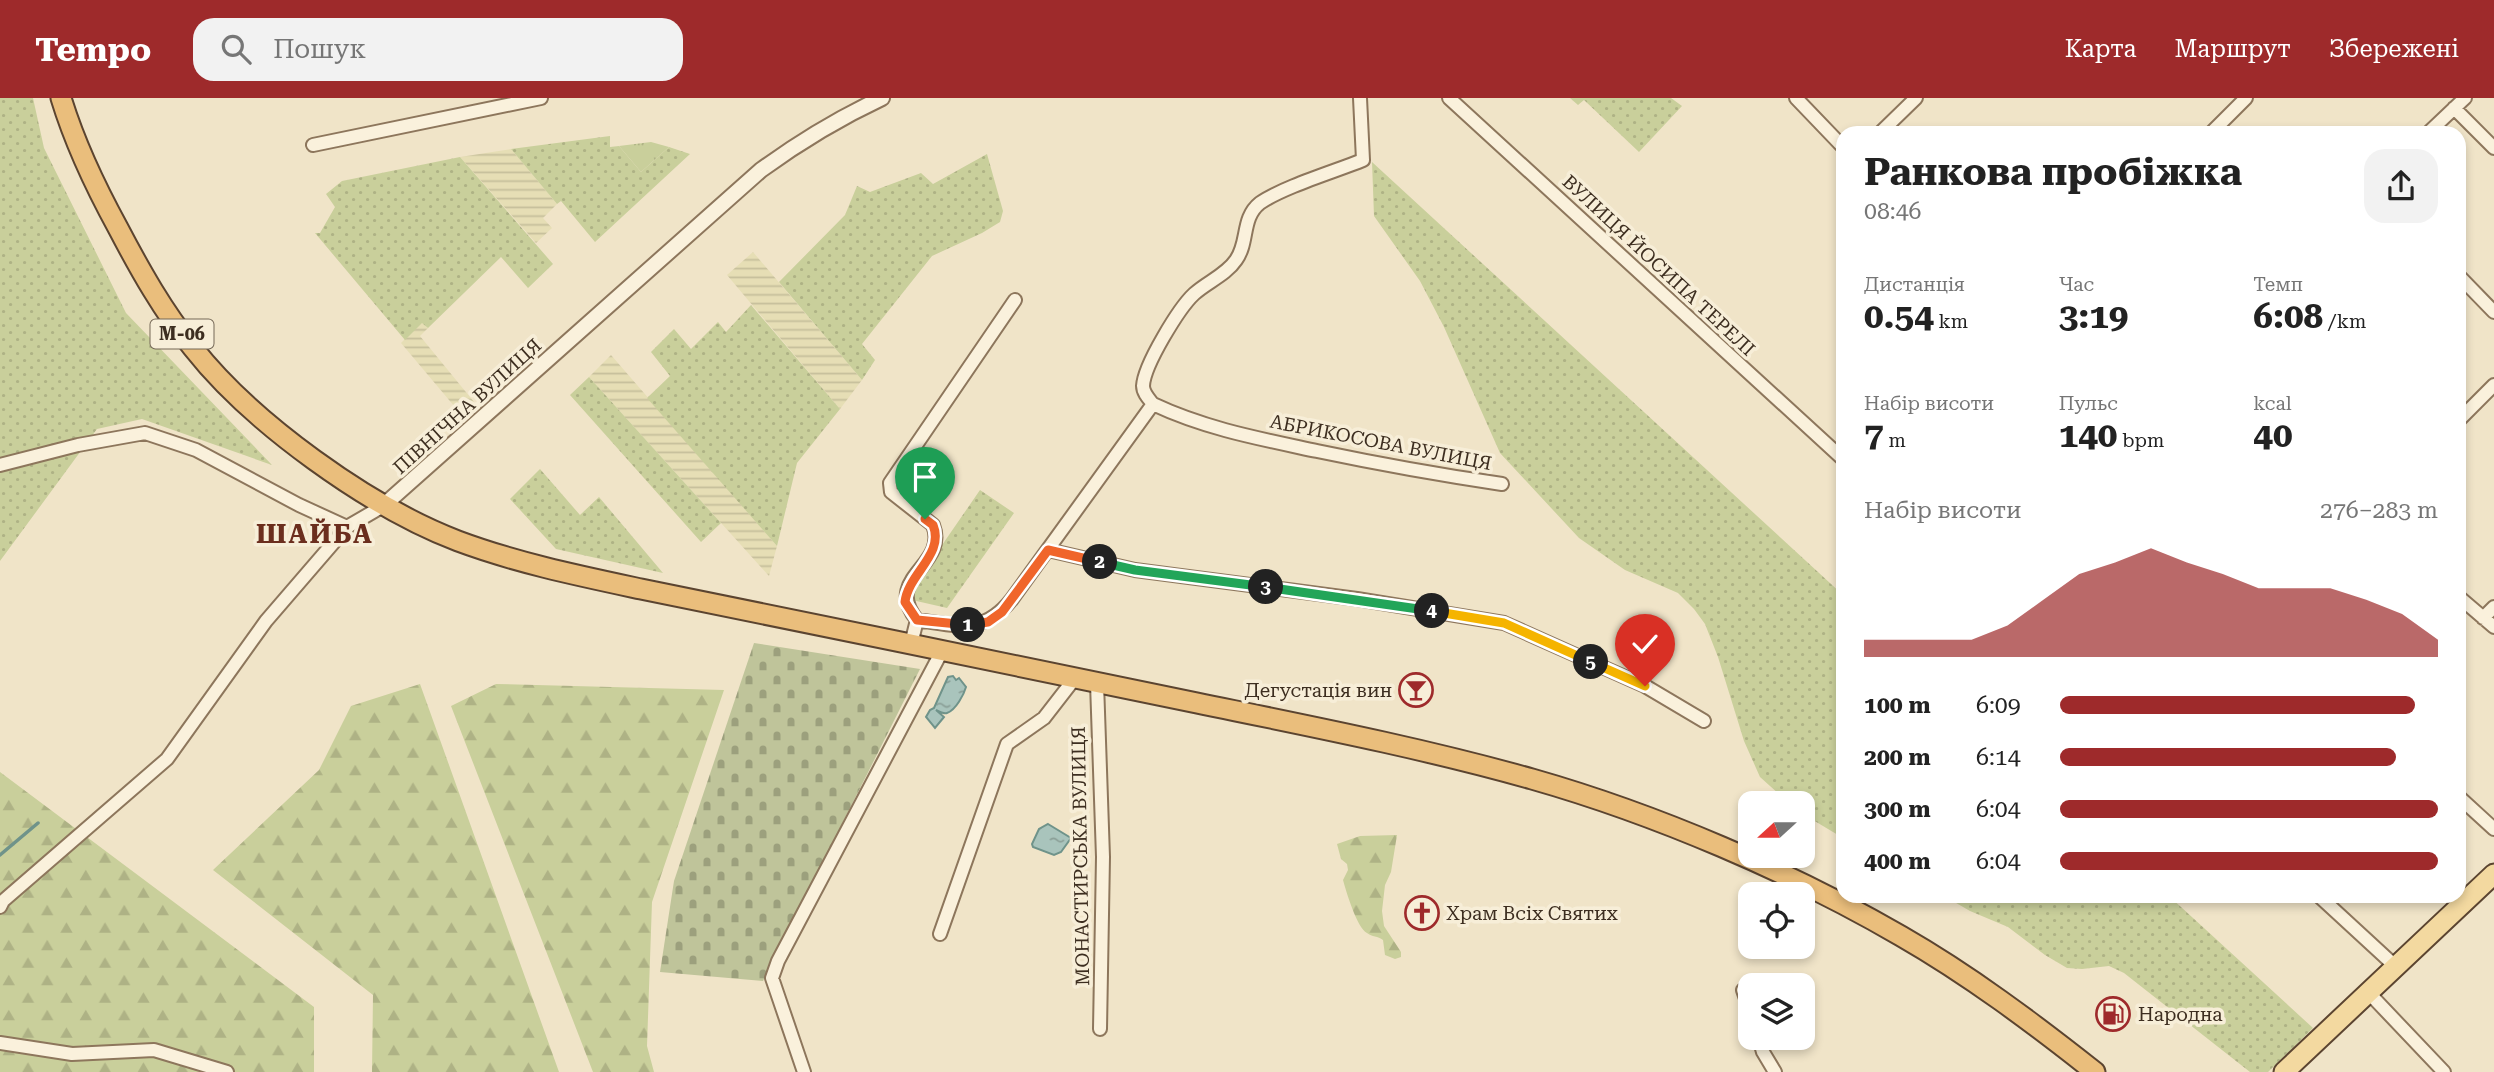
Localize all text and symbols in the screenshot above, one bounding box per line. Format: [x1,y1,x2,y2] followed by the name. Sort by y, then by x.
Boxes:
[193,18,683,81] search box
[35,30,151,69] text: Tempo
[217,30,255,68] icon: search
[273,34,366,64] text: Пошук
[2065,35,2137,63] text: Карта
[2175,35,2291,63] text: Маршрут
[2329,35,2459,63] text: Збережені
[2364,149,2438,223] button: share
[1864,150,2242,194] text: Ранкова пробіжка
[1558,170,1760,361] street label: ВУЛИЦЯ ЙОСИПА ТЕРЕЛІ
[1864,198,1921,225] text: 08:46
[1864,273,1965,296] text: Дистанція
[2059,273,2094,296] text: Час
[2253,273,2303,296] text: Темп
[1864,296,1934,337] text: 0.54
[2059,296,2128,337] text: 3:19
[2253,296,2323,337] text: 6:08
[1934,310,1968,333] text: km
[2323,310,2366,333] text: /km
[150,320,214,348] road number: М-06
[389,334,546,479] street label: ПІВНІЧНА ВУЛИЦЯ
[1864,392,1994,415] text: Набір висоти
[2059,392,2118,415] text: Пульс
[2253,392,2292,415] text: kcal
[1268,410,1494,475] street label: АБРИКОСОВА ВУЛИЦЯ
[1864,415,1884,456] text: 7
[2059,415,2117,456] text: 140
[2253,415,2293,456] text: 40
[1884,429,1906,452] text: m
[2117,429,2164,452] text: bpm
[895,447,955,519] pin
[906,458,944,496] icon: arrive
[1864,497,2021,524] text: Набір висоти
[2320,497,2438,524] text: 276–283 m
[256,518,374,549] district label: ШАЙБА
[1082,545,1118,580] pin: 2
[1094,550,1105,573] text: 2
[1248,570,1284,604] pin: 3
[1260,575,1271,598] text: 3
[1414,594,1450,628] pin: 4
[1426,599,1437,622] text: 4
[950,608,986,642] pin: 1
[962,613,973,636] text: 1
[1615,614,1675,686] pin
[1626,625,1664,663] icon: check
[1574,644,1608,680] pin: 5
[1585,650,1596,673] text: 5
[1397,671,1435,709] bar icon: Дегустація вин
[1245,679,1392,702] place label: Дегустація вин
[1864,692,1931,719] text: 100 m
[1976,692,2021,719] text: 6:09
[1067,726,1094,986] street label: МОНАСТИРСЬКА ВУЛИЦЯ
[1864,744,1931,771] text: 200 m
[1976,744,2021,771] text: 6:14
[1738,791,1815,868] north arrow
[1738,791,1815,1050] map controls
[1864,796,1931,823] text: 300 m
[1976,796,2021,823] text: 6:04
[1864,848,1931,875] text: 400 m
[1976,848,2021,875] text: 6:04
[1738,882,1815,959] button: locate
[1403,894,1441,932] church icon: Храм Всіх Святих
[1446,902,1618,925] place label: Храм Всіх Святих
[1738,973,1815,1050] button: layers
[2094,995,2132,1033] fuel station icon: Народна
[2138,1003,2223,1026] place label: Народна

